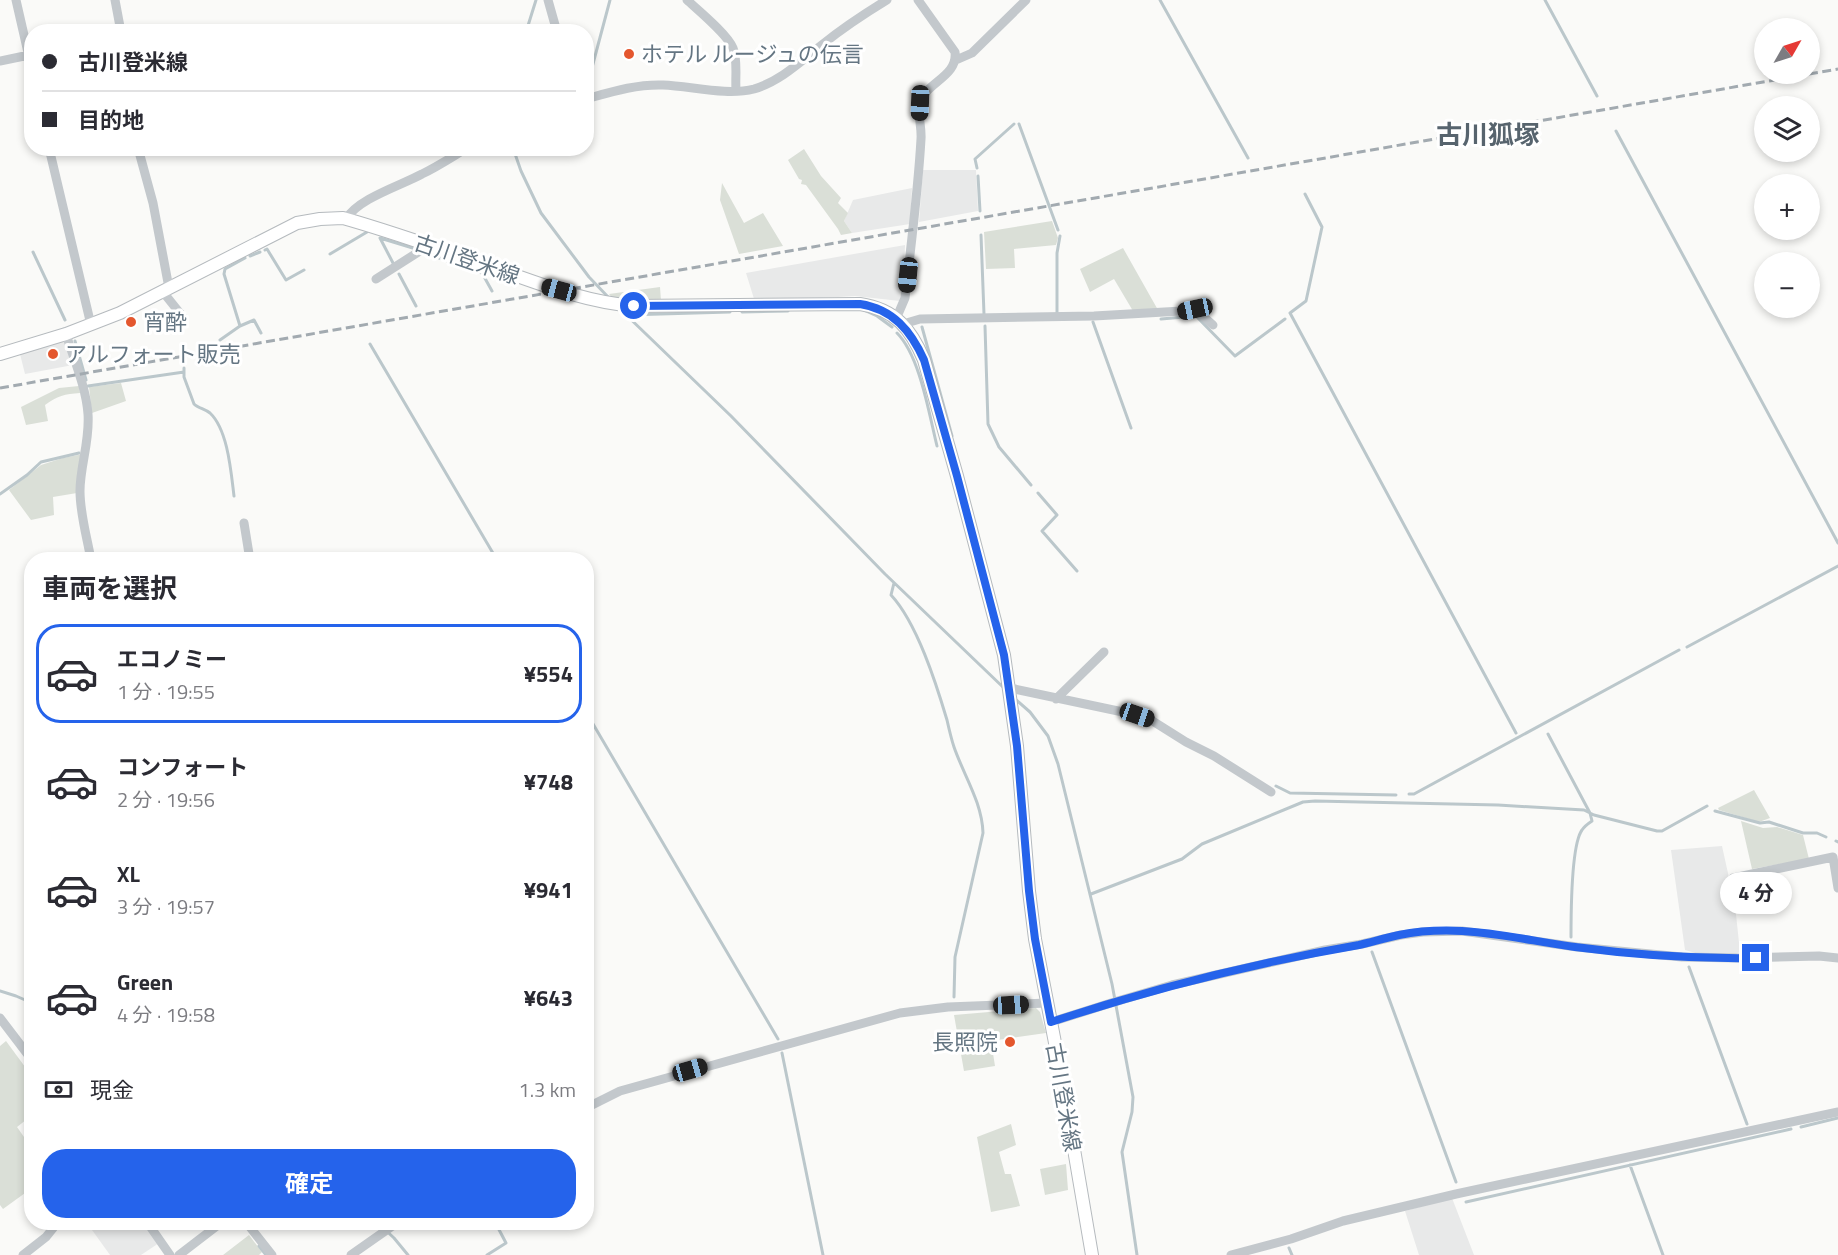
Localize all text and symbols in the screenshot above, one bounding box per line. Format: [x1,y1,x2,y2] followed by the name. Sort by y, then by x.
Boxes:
[1754,18,1820,84] north arrow
[1754,18,1820,318] map controls
[641,37,864,71] place label: ホテル ルージュの伝言
[78,45,188,79] text: 古川登米線
[622,47,636,61] marker: ホテル ルージュの伝言
[910,85,930,121] car
[1754,96,1820,162] button: layers
[78,103,144,137] text: 目的地
[1436,115,1540,154] district label: 古川狐塚
[1754,174,1820,240] button: +
[409,225,525,293] street label: 古川登米線
[1754,252,1820,318] button: −
[897,256,919,294] car
[539,277,579,303] car
[620,292,647,319] route start
[1176,296,1214,322] car
[143,305,187,339] place label: 宵酔
[124,315,138,329] marker: 宵酔
[65,337,241,371] place label: アルフォート販売
[46,347,60,361] marker: アルフォート販売
[42,567,177,608] text: 車両を選択
[117,642,227,676] text: エコノミー
[45,647,99,701] icon: car
[524,657,573,691] text: ¥554
[117,676,215,707] text: 1 分 · 19:55
[1117,701,1157,729] car
[117,750,248,784] text: コンフォート
[45,755,99,809] icon: car
[524,765,573,799] text: ¥748
[117,784,215,815] text: 2 分 · 19:56
[117,857,140,891] text: XL
[45,863,99,917] icon: car
[1720,871,1792,913] callout: 4 分
[524,873,573,907] text: ¥941
[1738,877,1774,908] text: 4 分
[117,891,215,922] text: 3 分 · 19:57
[1742,944,1769,971] route end
[117,965,173,999] text: Green
[45,971,99,1025] icon: car
[524,981,573,1015] text: ¥643
[993,995,1029,1015] car
[117,999,215,1030] text: 4 分 · 19:58
[932,1025,998,1059] place label: 長照院
[1003,1035,1017,1049] marker: 長照院
[1038,1040,1090,1154] street label: 古川登米線
[670,1056,710,1084] car
[42,1073,75,1106] icon: cash
[90,1073,134,1107] text: 現金
[519,1074,576,1105] text: 1.3 km
[42,1149,576,1218] button: 確定

